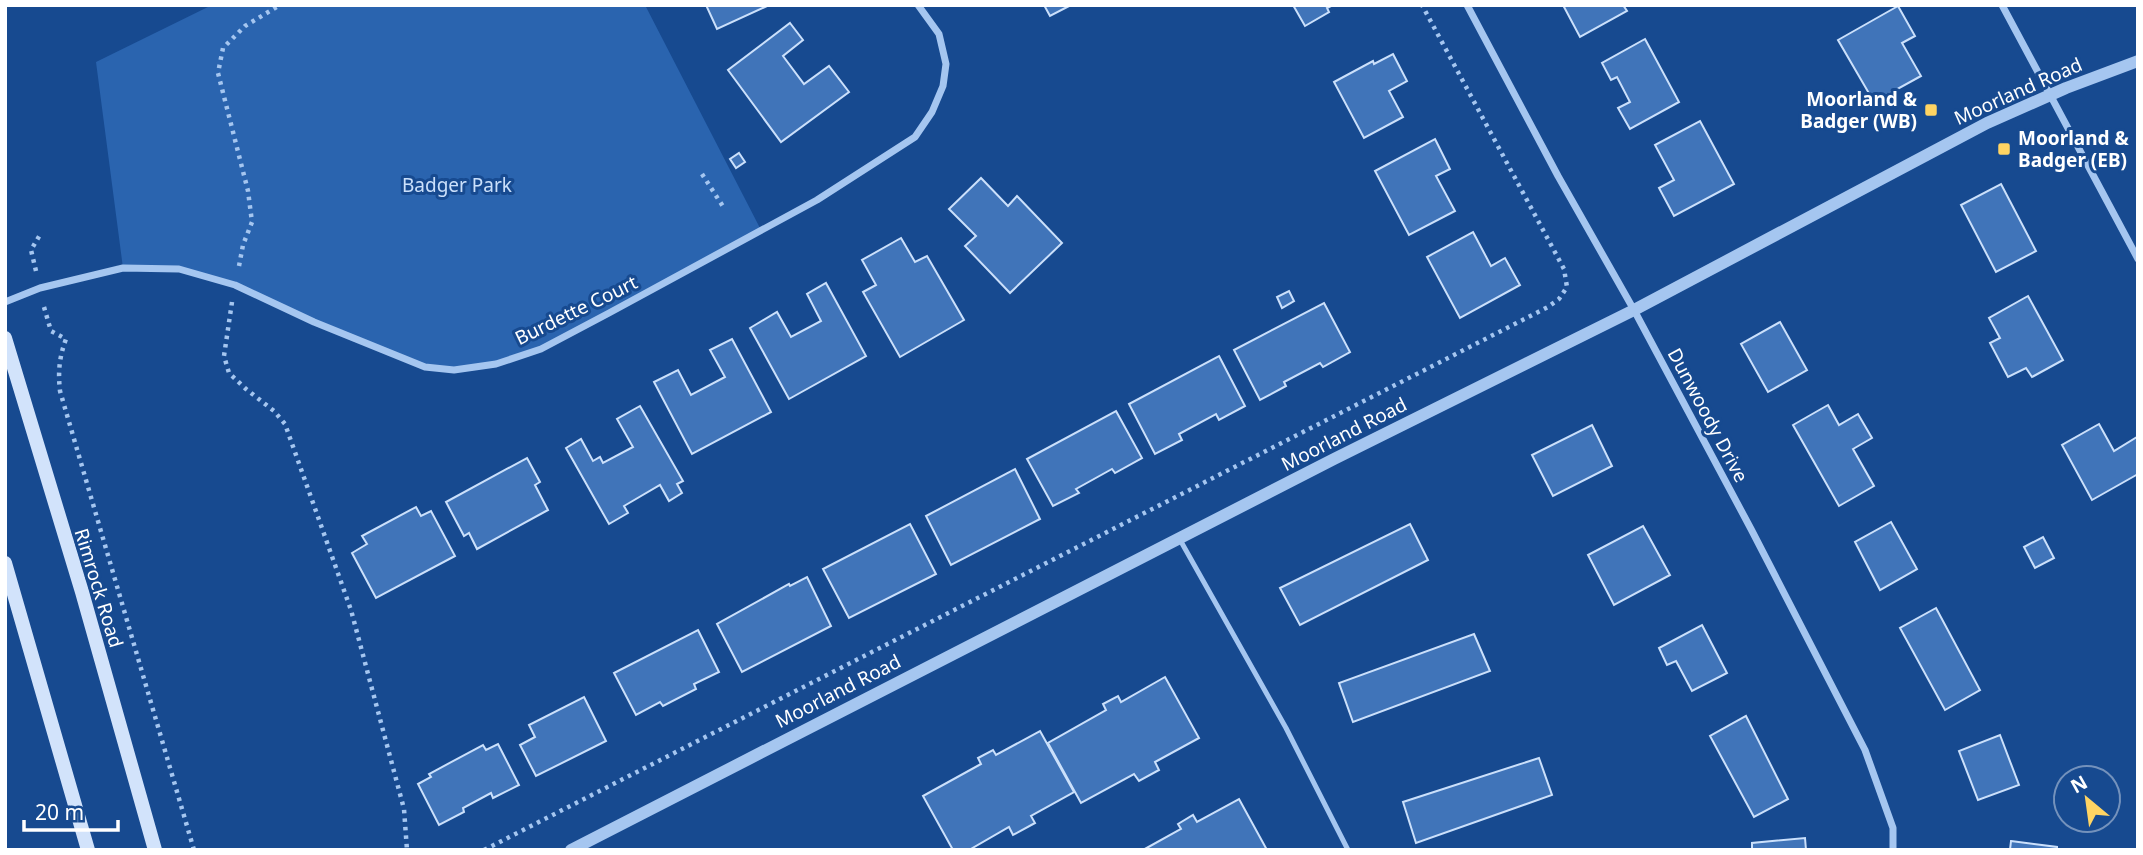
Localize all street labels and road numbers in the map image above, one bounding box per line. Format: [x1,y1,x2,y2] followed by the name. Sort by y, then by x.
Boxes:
[1950,51,2086,131] street label: Moorland Road
[510,269,642,351] street label: Burdette Court
[1662,343,1754,487] street label: Dunwoody Drive
[1277,391,1411,477] street label: Moorland Road
[69,525,129,651] street label: Rimrock Road
[771,648,905,734] street label: Moorland Road

